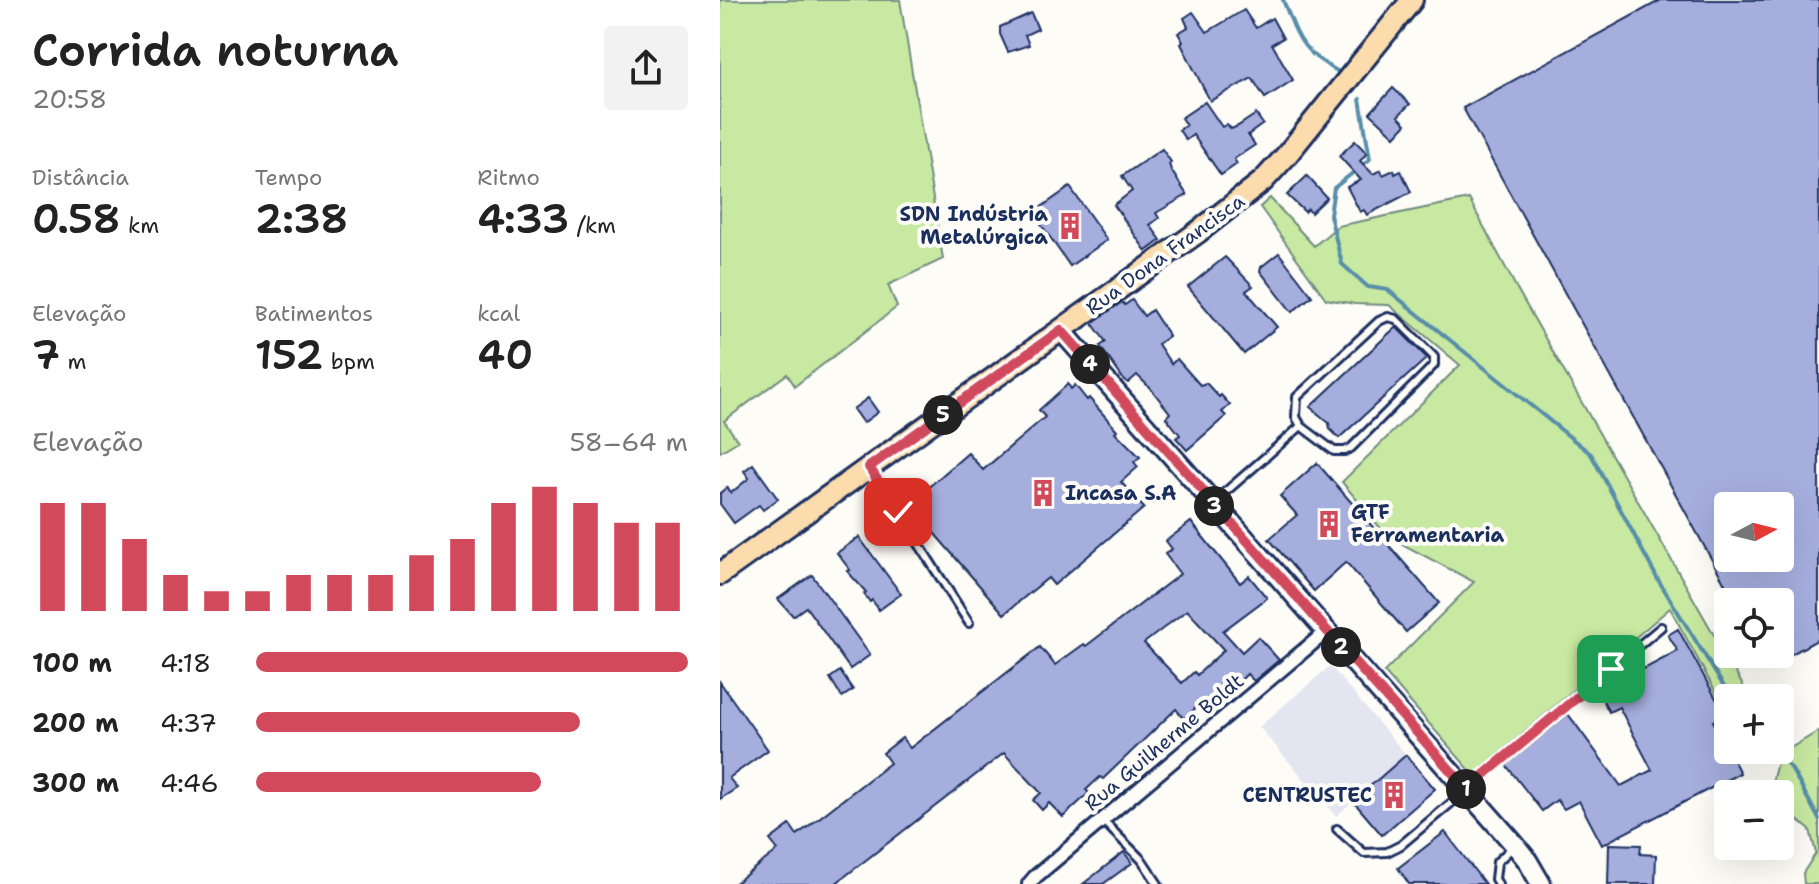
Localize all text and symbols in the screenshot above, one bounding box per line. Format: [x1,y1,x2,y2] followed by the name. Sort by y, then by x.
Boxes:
[32,21,398,80] text: Corrida noturna
[604,26,688,110] button: share
[32,81,107,116] text: 20:58
[32,163,129,192] text: Distância
[255,163,322,192] text: Tempo
[477,163,540,192] text: Ritmo
[1080,187,1250,320] street label: Rua Dona Francisca
[32,192,121,246] text: 0.58
[255,192,348,246] text: 2:38
[477,192,569,246] text: 4:33
[899,201,1048,250] place label: SDN Indústria Metalúrgica
[121,211,159,240] text: km
[569,211,616,240] text: /km
[1055,211,1085,241] building icon: SDN Indústria Metalúrgica
[32,299,126,328] text: Elevação
[255,299,373,328] text: Batimentos
[477,299,520,328] text: kcal
[32,328,60,382] text: 7
[255,328,323,382] text: 152
[477,328,533,382] text: 40
[1070,344,1110,384] pin: 4
[60,347,86,376] text: m
[323,347,375,376] text: bpm
[1082,349,1098,378] text: 4
[923,395,963,435] pin: 5
[936,400,950,429] text: 5
[32,424,143,459] text: Elevação
[570,424,688,459] text: 58–64 m
[864,478,932,546] pin
[1028,478,1058,508] building icon: Incasa S.A
[1065,480,1176,506] place label: Incasa S.A
[1194,486,1234,526] pin: 3
[876,490,920,534] icon: check
[1206,491,1222,520] text: 3
[1714,492,1794,572] north arrow
[1714,492,1794,860] map controls
[1351,499,1505,548] place label: GTF Ferramentaria
[1314,509,1344,539] building icon: GTF Ferramentaria
[1714,588,1794,668] button: locate
[1321,627,1361,667] pin: 2
[1333,632,1349,661] text: 2
[1577,635,1645,703] pin
[32,645,112,680] text: 100 m
[160,645,211,680] text: 4:18
[1589,647,1633,691] icon: arrive
[1079,668,1249,816] street label: Rua Guilherme Boldt
[1714,684,1794,764] button: +
[32,705,119,740] text: 200 m
[160,705,217,740] text: 4:37
[32,765,119,800] text: 300 m
[160,765,219,800] text: 4:46
[1446,769,1486,809] pin: 1
[1461,774,1471,803] text: 1
[1379,780,1409,810] building icon: CENTRUSTEC
[1714,780,1794,860] button: −
[1242,782,1372,808] place label: CENTRUSTEC

